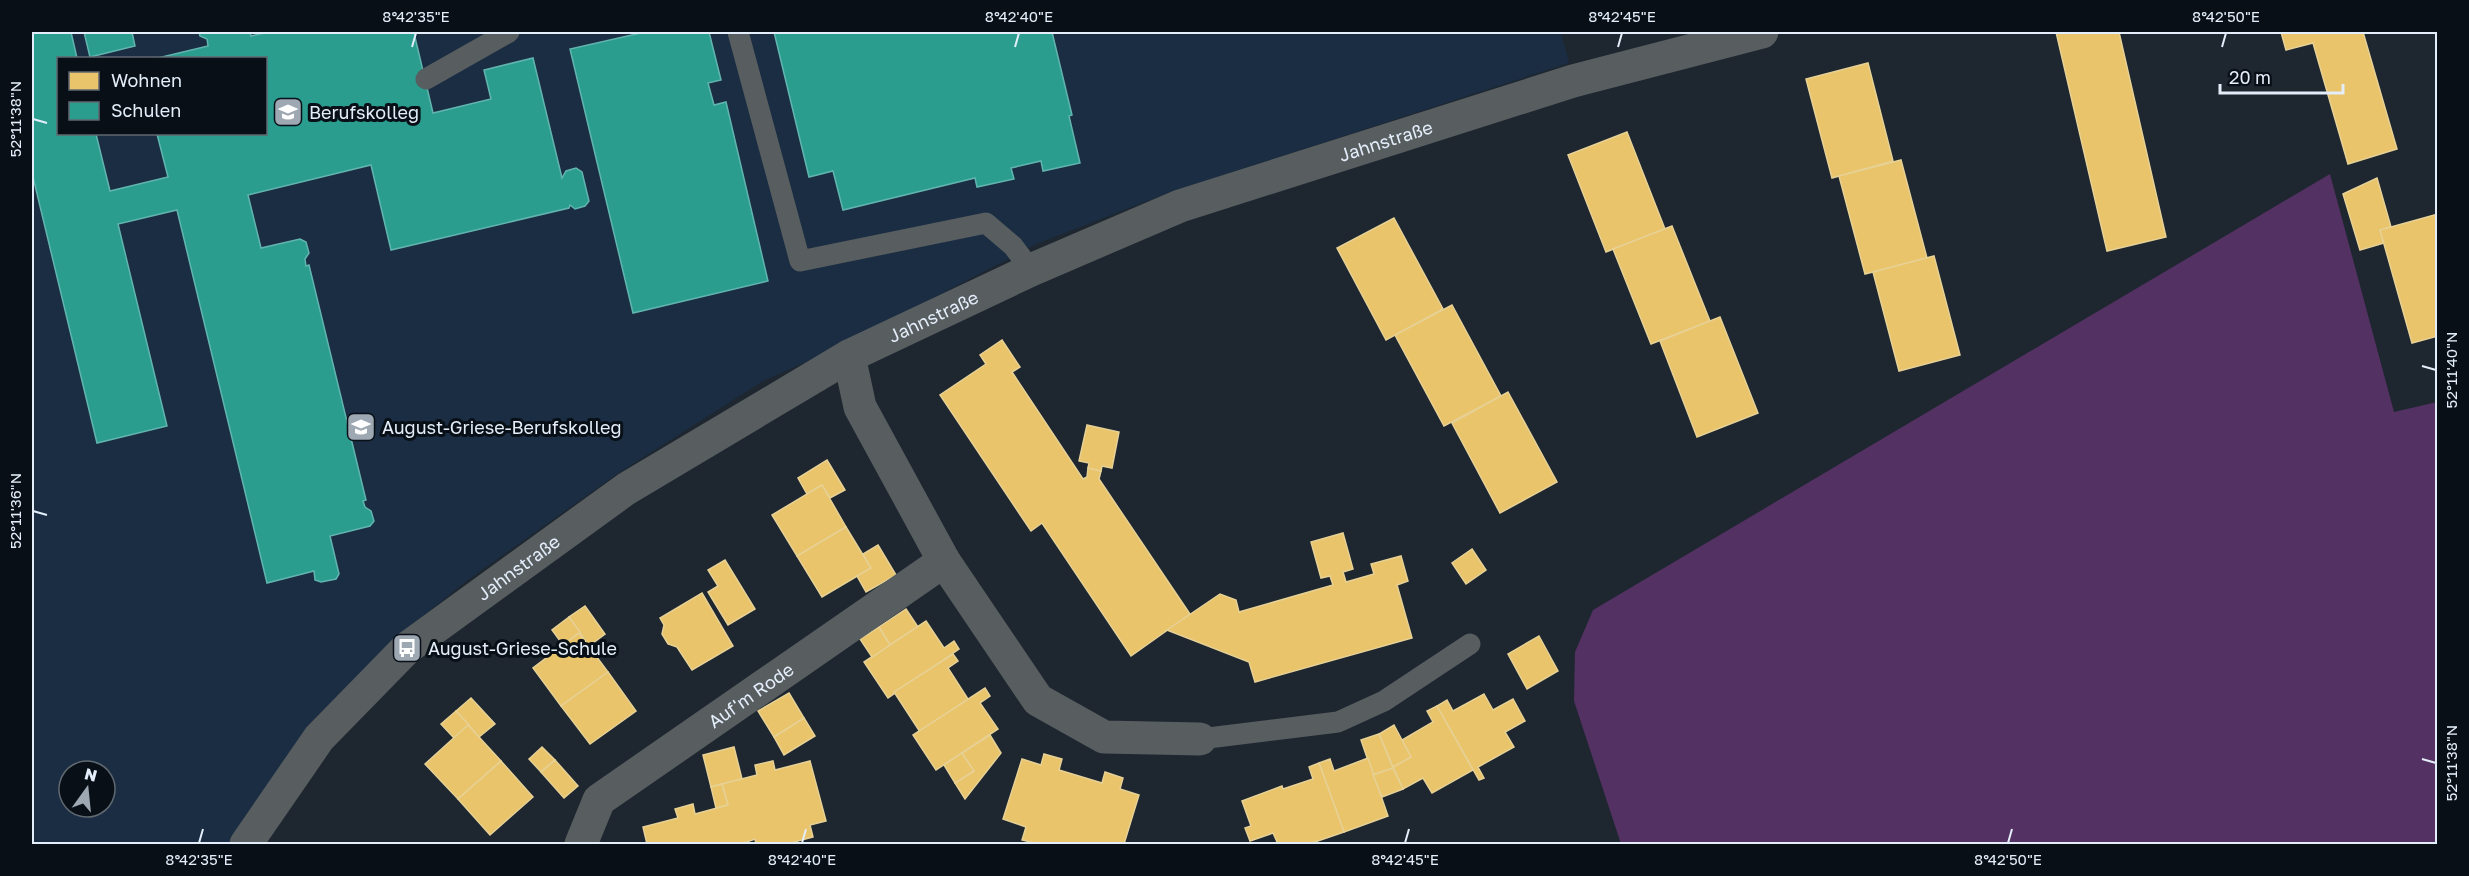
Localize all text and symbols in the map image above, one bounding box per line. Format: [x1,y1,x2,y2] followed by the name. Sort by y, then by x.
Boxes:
[382,7,450,25] text: 8°42'35"E
[985,7,1053,25] text: 8°42'40"E
[1588,7,1656,25] text: 8°42'45"E
[2192,7,2260,25] text: 8°42'50"E
[57,57,267,135] legend
[2220,57,2343,95] scale bar
[2229,66,2271,88] text: 20 m
[111,69,182,91] text: Wohnen
[6,81,24,157] text: 52°11'38"N
[272,96,304,128] school or university icon: Berufskolleg
[111,99,181,121] text: Schulen
[309,101,419,123] place label: Berufskolleg
[1336,115,1435,166] street label: Jahnstraße
[885,286,982,347] street label: Jahnstraße
[2442,332,2460,408] text: 52°11'40"N
[345,411,377,443] school or university icon: August-Griese-Berufskolleg
[382,416,622,438] place label: August-Griese-Berufskolleg
[6,473,24,549] text: 52°11'36"N
[472,530,564,605] street label: Jahnstraße
[391,632,423,664] bus stop icon: August-Griese-Schule
[428,637,617,659] place label: August-Griese-Schule
[704,658,798,732] street label: Auf'm Rode
[2442,725,2460,801] text: 52°11'38"N
[57,759,117,819] north arrow
[82,763,99,786] text: N
[165,850,233,868] text: 8°42'35"E
[768,850,836,868] text: 8°42'40"E
[1371,850,1439,868] text: 8°42'45"E
[1974,850,2042,868] text: 8°42'50"E

